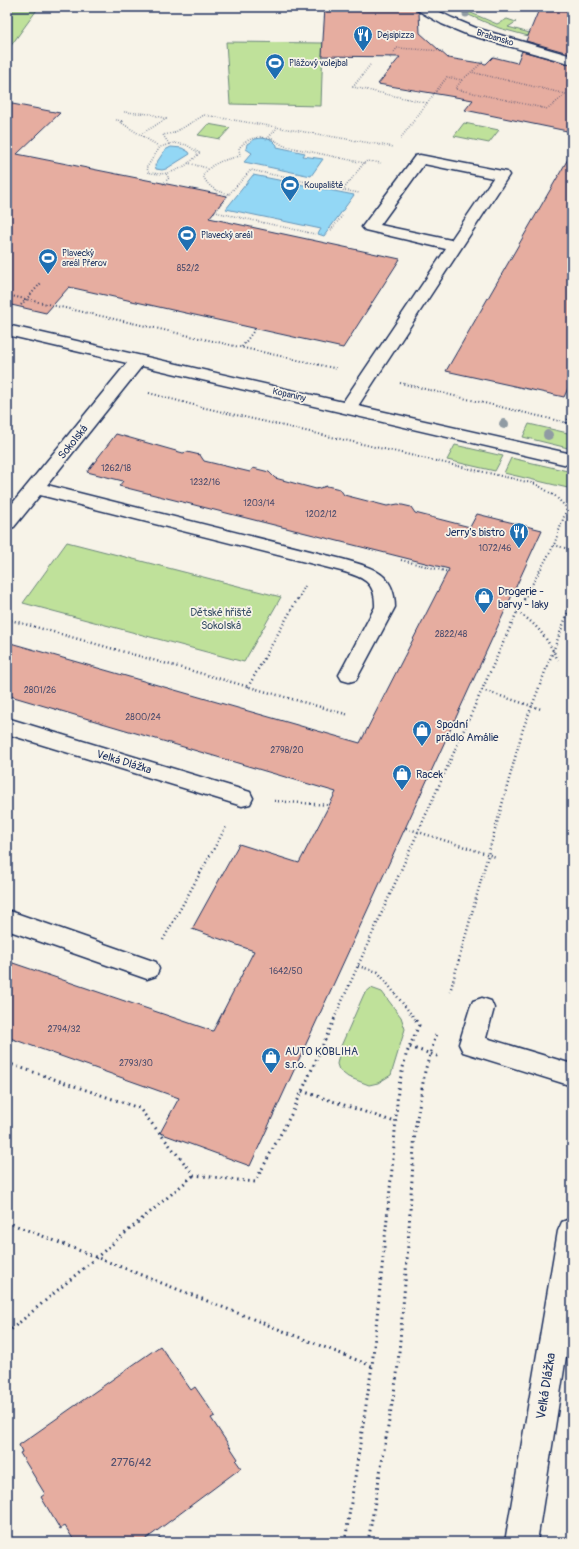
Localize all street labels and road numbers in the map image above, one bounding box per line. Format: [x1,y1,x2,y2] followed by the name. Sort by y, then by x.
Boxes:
[475,27,515,49] street label: Brabansko
[271,386,307,404] street label: Kopaniny
[55,422,91,462] street label: Sokolská
[95,747,153,777] street label: Velká Dlážka
[533,1352,559,1420] street label: Velká Dlážka

